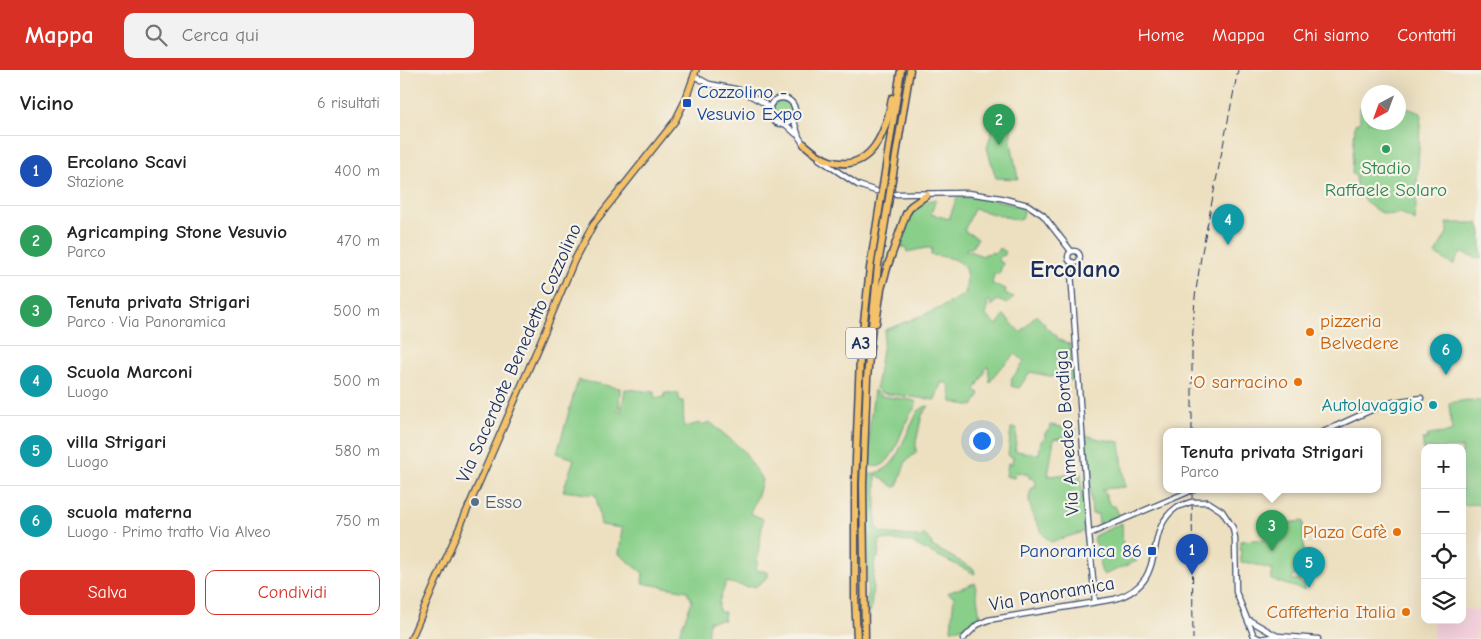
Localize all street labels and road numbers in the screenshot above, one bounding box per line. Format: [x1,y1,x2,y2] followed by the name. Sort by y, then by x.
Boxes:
[452,220,586,486] street label: Via Sacerdote Benedetto Cozzolino
[846,328,876,358] road number: A3
[1050,349,1084,517] street label: Via Amedeo Bordiga
[988,572,1116,616] street label: Via Panoramica

